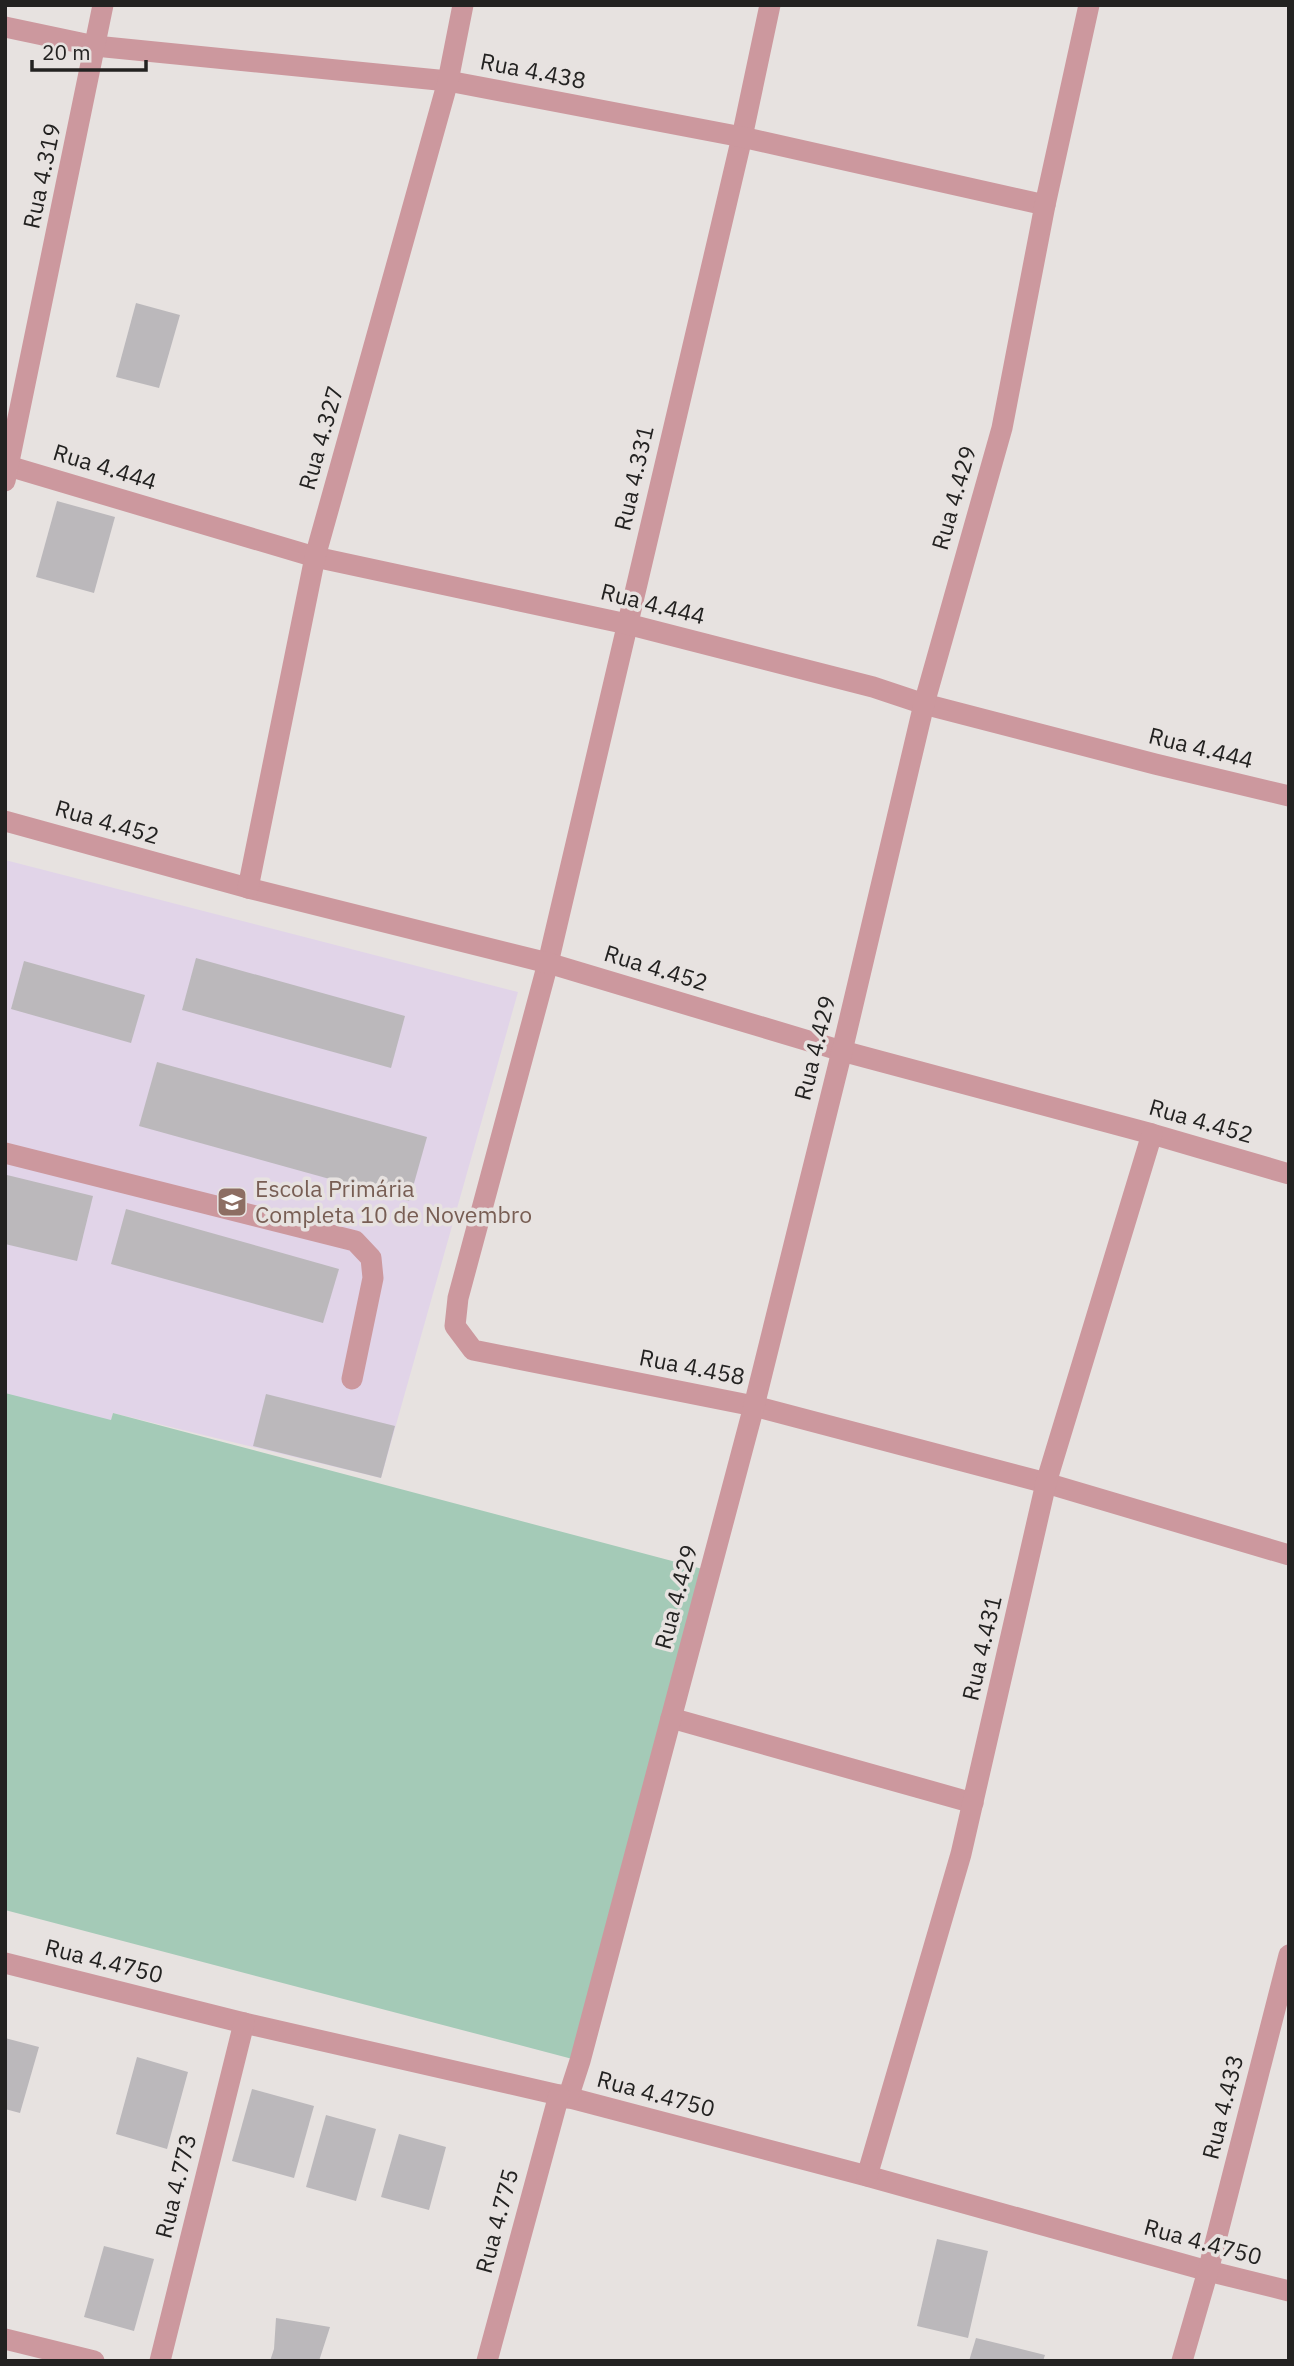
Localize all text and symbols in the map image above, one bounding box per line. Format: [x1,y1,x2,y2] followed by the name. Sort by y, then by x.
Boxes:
[32,28,145,72] scale bar
[42,38,91,66] text: 20 m
[478,45,589,95] street label: Rua 4.438
[15,120,67,231] street label: Rua 4.319
[291,382,349,493] street label: Rua 4.327
[606,422,660,533] street label: Rua 4.331
[50,436,161,496] street label: Rua 4.444
[924,442,982,553] street label: Rua 4.429
[598,576,709,631] street label: Rua 4.444
[1146,720,1257,775] street label: Rua 4.444
[52,792,163,850] street label: Rua 4.452
[601,937,712,997] street label: Rua 4.452
[787,992,842,1103] street label: Rua 4.429
[1146,1091,1257,1149] street label: Rua 4.452
[255,1173,532,1229] place label: Escola Primária Completa 10 de Novembro
[215,1185,249,1219] school or university icon: Escola Primária Completa 10 de Novembro
[637,1341,748,1391] street label: Rua 4.458
[647,1541,703,1652] street label: Rua 4.429
[954,1592,1008,1703] street label: Rua 4.431
[42,1931,166,1989] street label: Rua 4.4750
[1195,2051,1250,2162] street label: Rua 4.433
[594,2063,718,2123] street label: Rua 4.4750
[148,2130,203,2241] street label: Rua 4.773
[468,2165,524,2276] street label: Rua 4.775
[1141,2211,1265,2271] street label: Rua 4.4750

